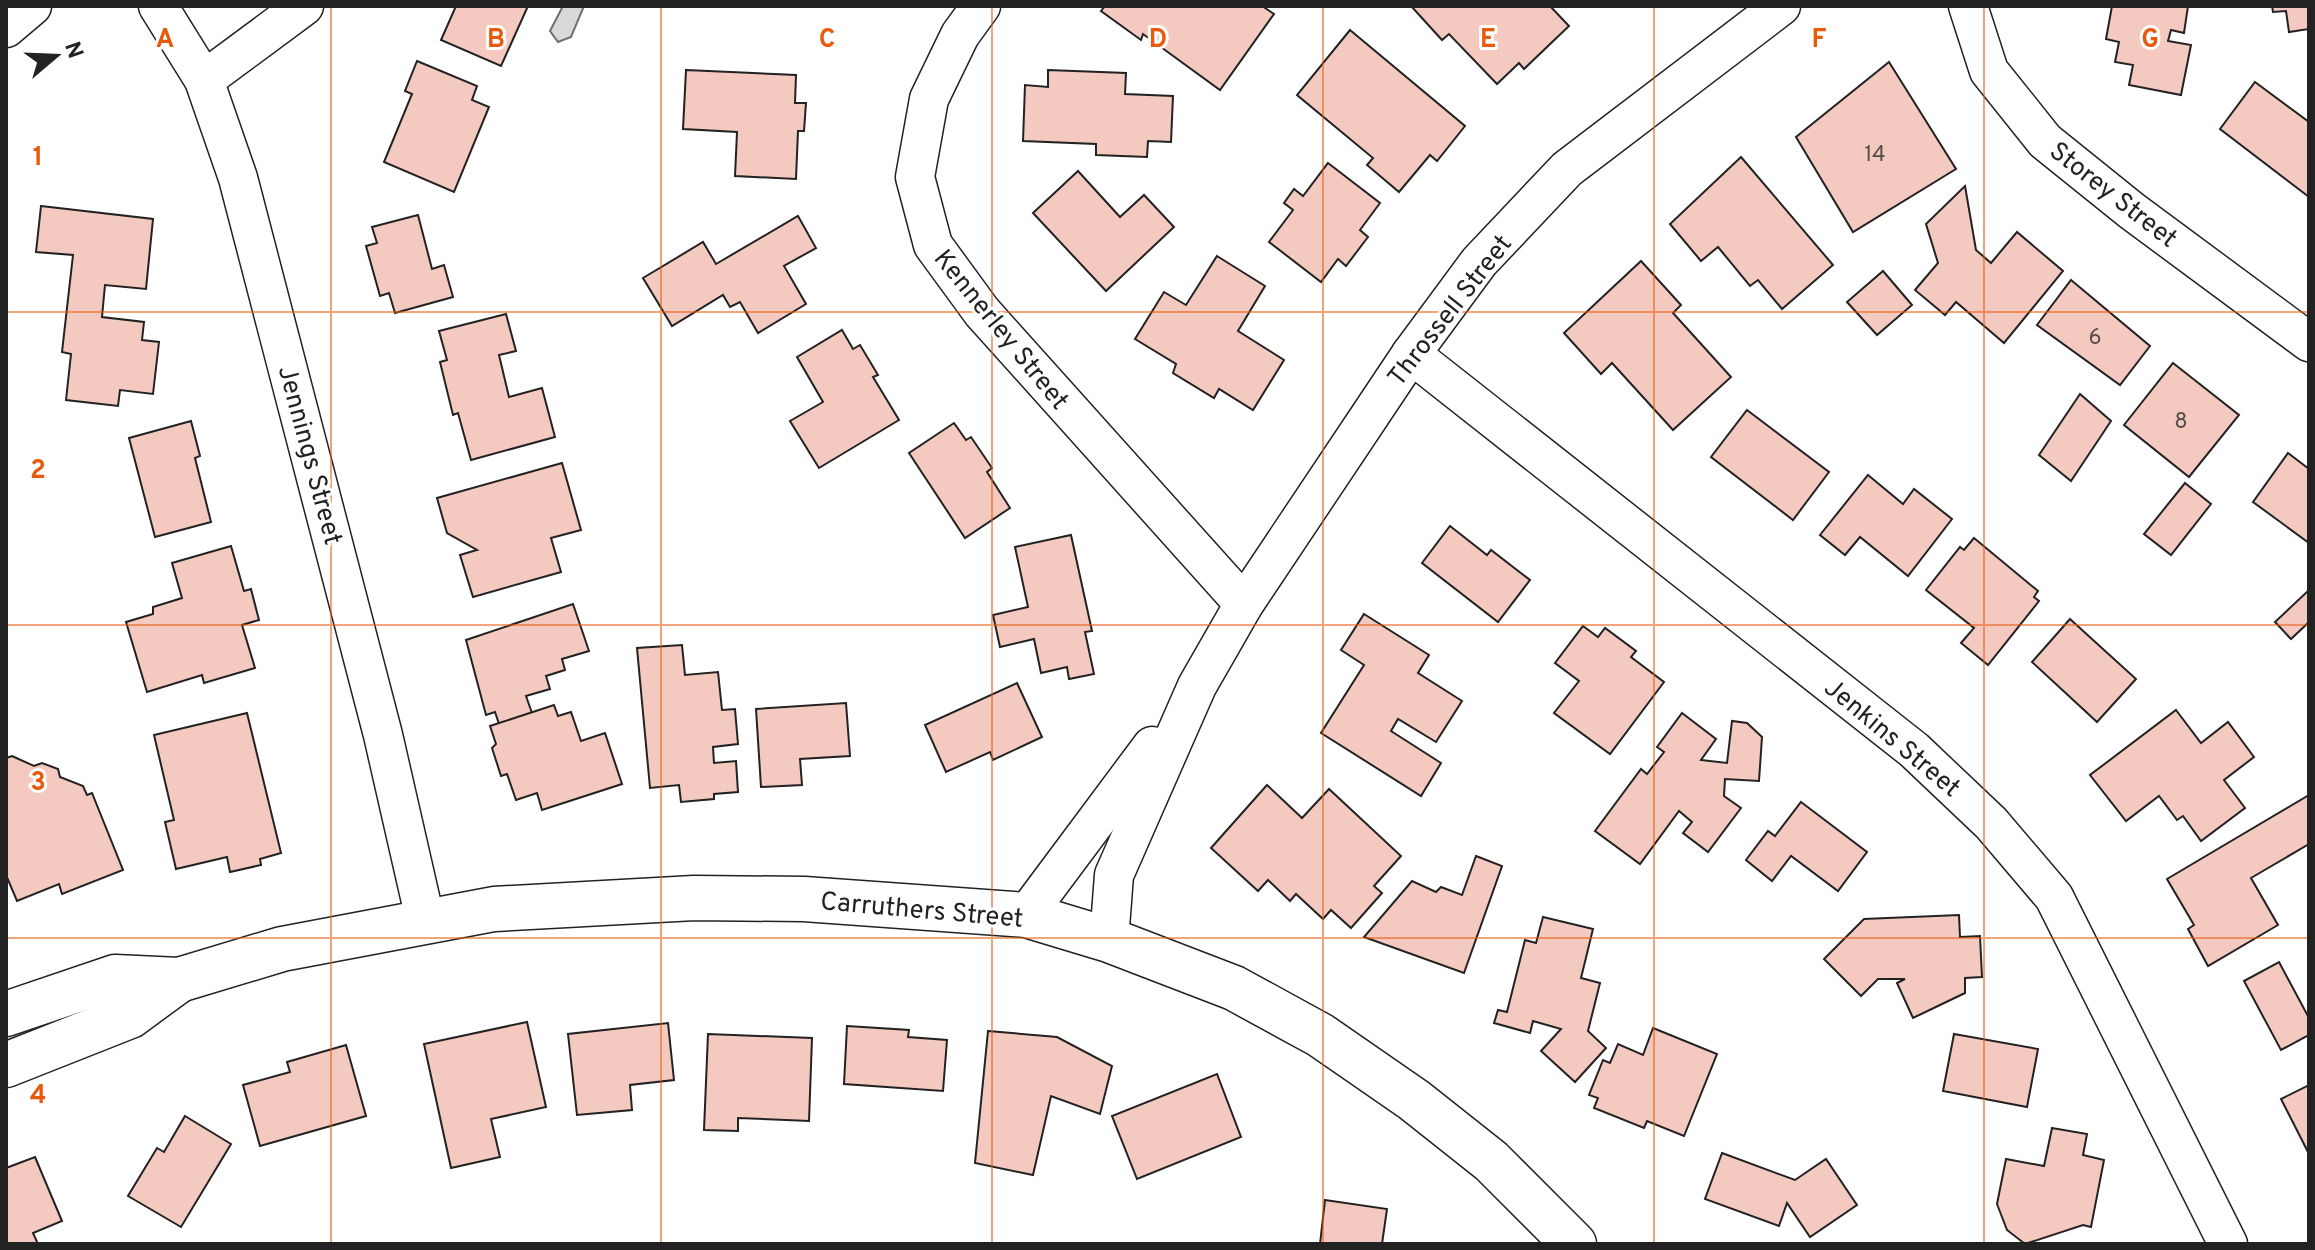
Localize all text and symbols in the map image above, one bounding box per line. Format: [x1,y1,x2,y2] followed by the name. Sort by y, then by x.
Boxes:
[16,16,96,96] north arrow
[156,24,174,57] text: A
[487,24,505,57] text: B
[819,24,835,57] text: C
[1149,24,1167,57] text: D
[1480,24,1496,57] text: E
[1812,24,1827,57] text: F
[2141,24,2159,57] text: G
[57,38,88,62] text: N
[2042,136,2183,256] street label: Storey Street
[33,142,43,175] text: 1
[1864,142,1886,169] house number: 14
[1382,229,1520,394] street label: Throssell Street
[925,244,1075,417] street label: Kennerley Street
[2088,325,2102,352] house number: 6
[269,362,348,549] street label: Jennings Street
[2174,409,2188,436] house number: 8
[30,455,46,488] text: 2
[1816,672,1966,806] street label: Jenkins Street
[30,767,46,800] text: 3
[819,886,1025,937] street label: Carruthers Street
[30,1080,46,1113] text: 4

